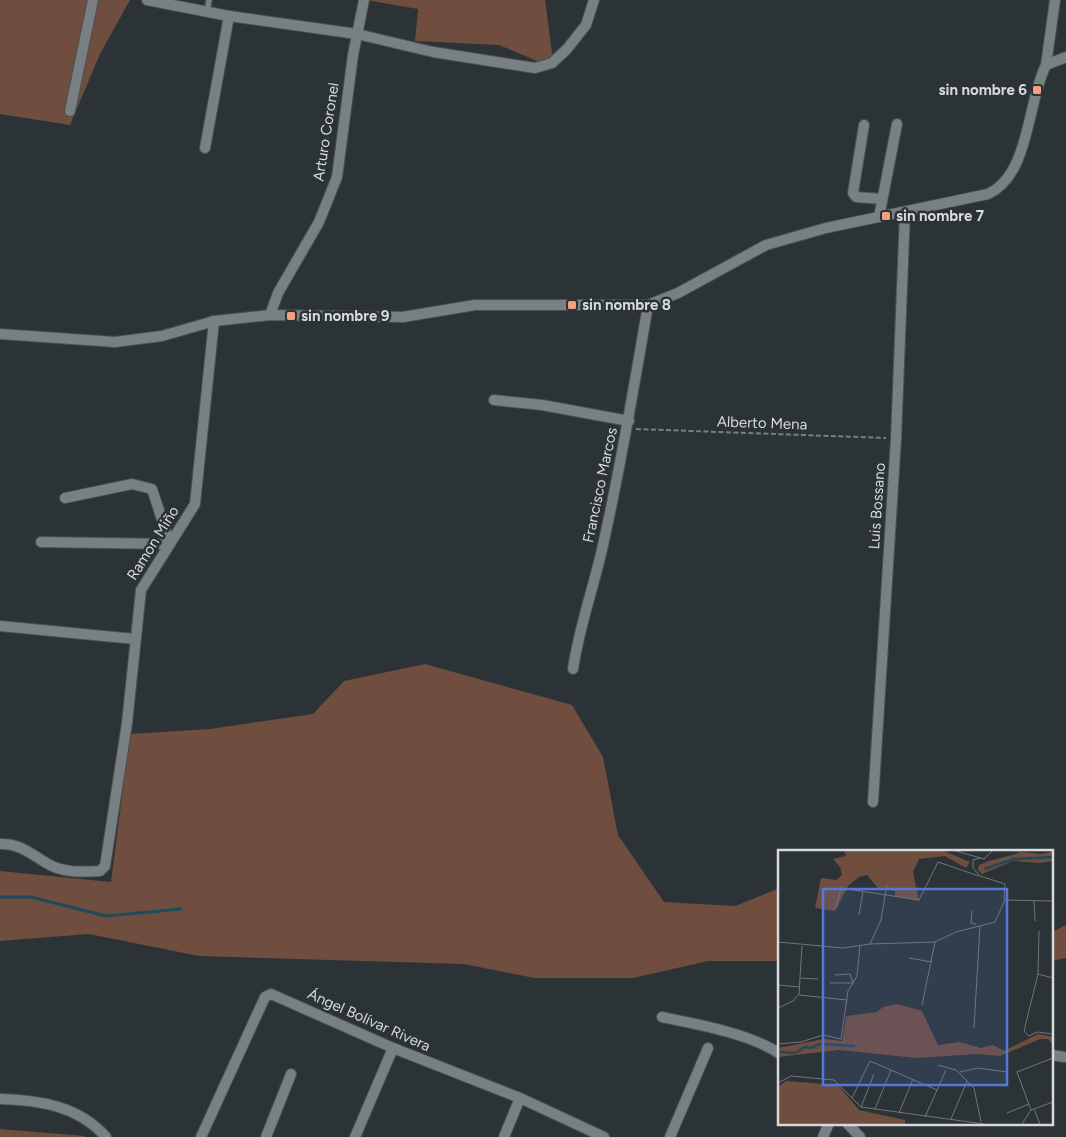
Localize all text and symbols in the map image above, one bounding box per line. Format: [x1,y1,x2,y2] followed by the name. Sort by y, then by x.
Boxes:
[309,81,343,183] street label: Arturo Coronel
[938,81,1027,99] place label: sin nombre 6
[1031,84,1043,96] marker: sin nombre 6
[896,207,984,225] place label: sin nombre 7
[880,210,892,222] marker: sin nombre 7
[582,296,671,314] place label: sin nombre 8
[566,299,578,311] marker: sin nombre 8
[301,307,390,325] place label: sin nombre 9
[285,310,297,322] marker: sin nombre 9
[716,412,808,434] street label: Alberto Mena
[579,426,621,544] street label: Francisco Marcos
[865,462,889,550] street label: Luis Bossano
[123,502,183,583] street label: Ramon Miño
[778,850,1054,1124] inset map
[305,985,433,1055] street label: Ángel Bolívar Rivera

